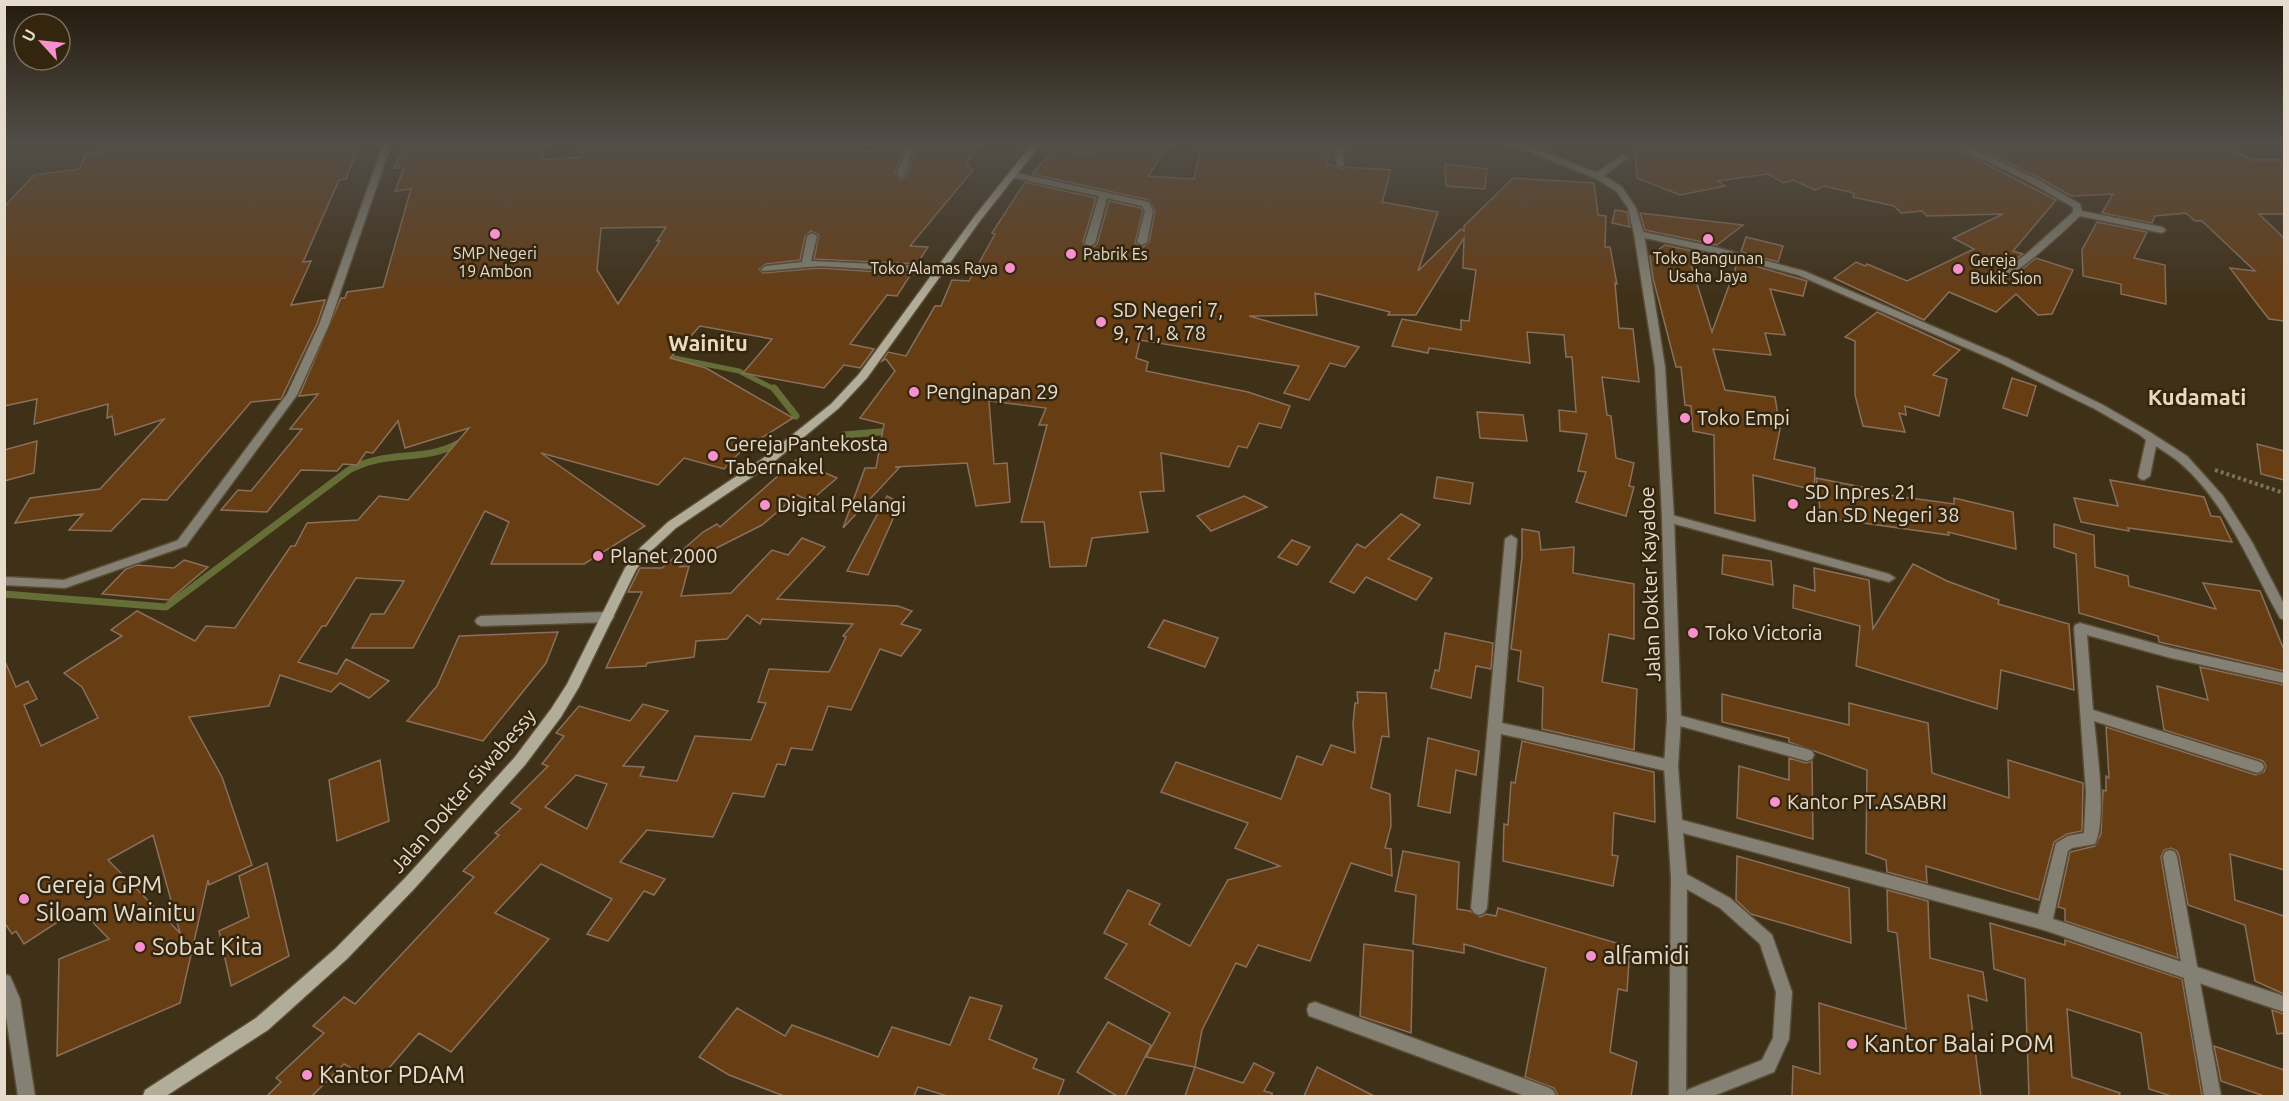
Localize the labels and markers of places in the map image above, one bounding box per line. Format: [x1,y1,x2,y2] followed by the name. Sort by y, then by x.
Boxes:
[488,227,502,241] marker: SMP Negeri 19 Ambon
[1701,232,1715,246] marker: Toko Bangunan Usaha Jaya
[453,244,537,280] place label: SMP Negeri 19 Ambon
[1083,245,1148,263] place label: Pabrik Es
[1064,247,1078,261] marker: Pabrik Es
[1653,249,1763,285] place label: Toko Bangunan Usaha Jaya
[1970,251,2042,287] place label: Gereja Bukit Sion
[870,259,998,277] place label: Toko Alamas Raya
[1003,261,1017,275] marker: Toko Alamas Raya
[1951,262,1965,276] marker: Gereja Bukit Sion
[1113,298,1223,344] place label: SD Negeri 7, 9, 71, & 78
[1094,315,1108,329] marker: SD Negeri 7, 9, 71, & 78
[926,380,1059,403] place label: Penginapan 29
[907,385,921,399] marker: Penginapan 29
[1697,406,1790,429] place label: Toko Empi
[1678,411,1692,425] marker: Toko Empi
[725,432,888,478] place label: Gereja Pantekosta Tabernakel
[706,449,720,463] marker: Gereja Pantekosta Tabernakel
[1805,480,1960,526] place label: SD Inpres 21 dan SD Negeri 38
[777,493,906,516] place label: Digital Pelangi
[1786,497,1800,511] marker: SD Inpres 21 dan SD Negeri 38
[758,498,772,512] marker: Digital Pelangi
[610,544,718,567] place label: Planet 2000
[591,549,605,563] marker: Planet 2000
[1705,621,1823,644] place label: Toko Victoria
[1686,626,1700,640] marker: Toko Victoria
[1787,790,1947,813] place label: Kantor PT.ASABRI
[1768,795,1782,809] marker: Kantor PT.ASABRI
[36,871,196,926] place label: Gereja GPM Siloam Wainitu
[17,892,31,906] marker: Gereja GPM Siloam Wainitu
[152,933,263,960] place label: Sobat Kita
[133,940,147,954] marker: Sobat Kita
[1603,942,1690,969] place label: alfamidi
[1584,949,1598,963] marker: alfamidi
[1864,1030,2054,1057] place label: Kantor Balai POM
[1845,1037,1859,1051] marker: Kantor Balai POM
[319,1061,465,1088] place label: Kantor PDAM
[300,1068,314,1082] marker: Kantor PDAM

